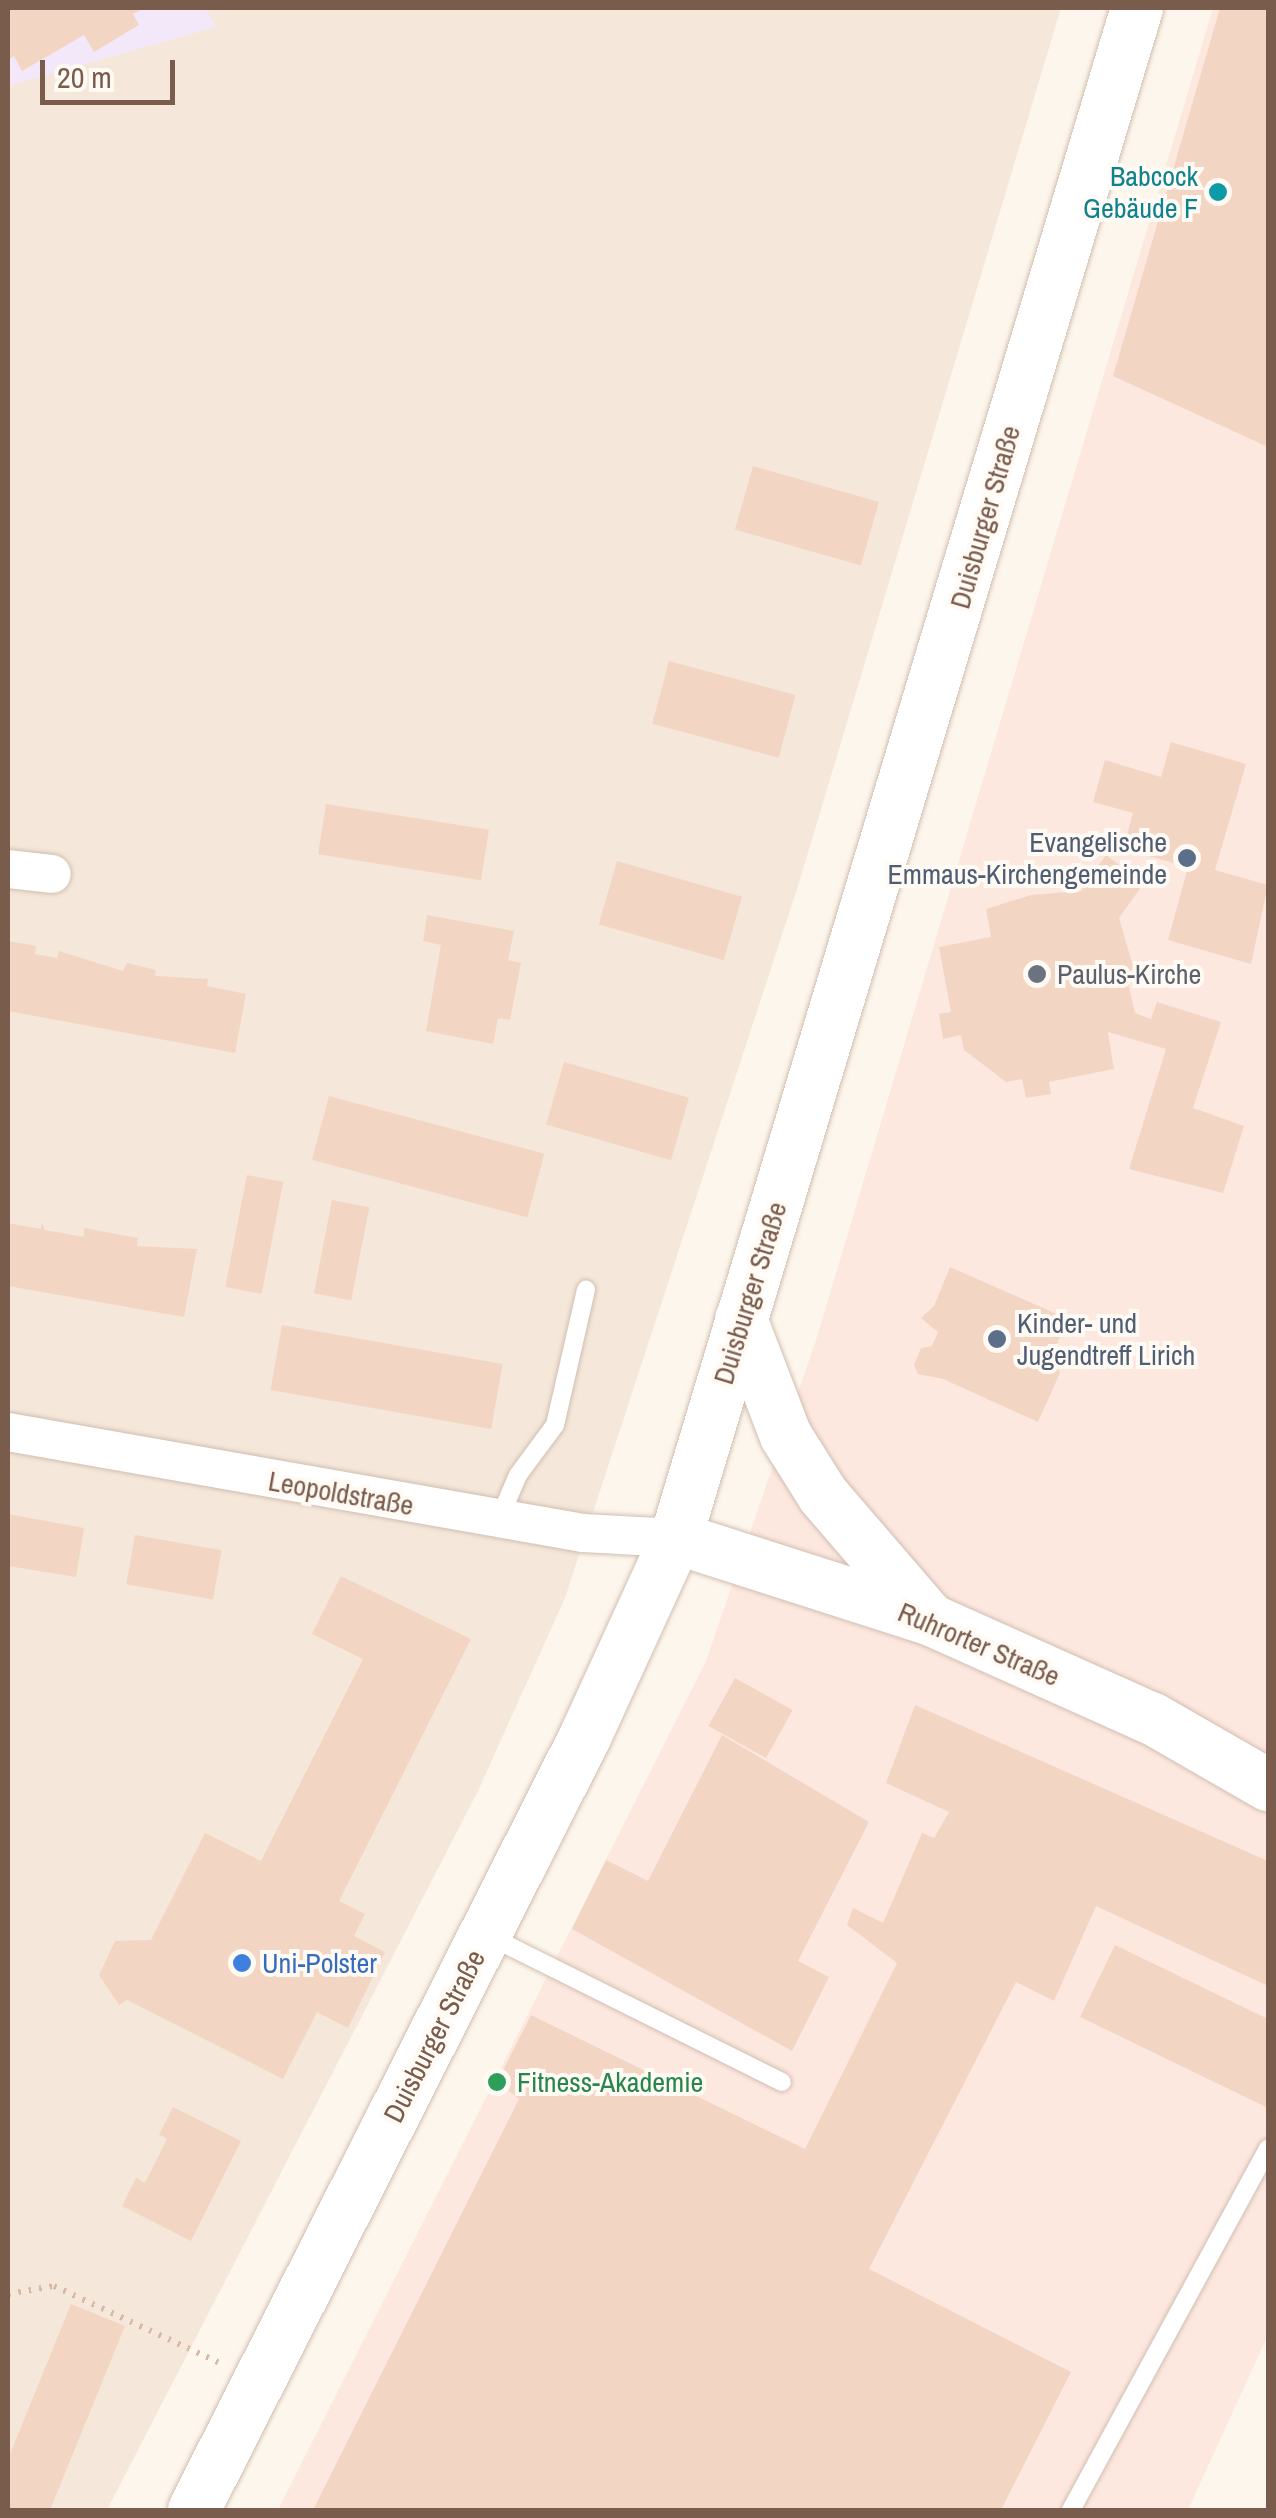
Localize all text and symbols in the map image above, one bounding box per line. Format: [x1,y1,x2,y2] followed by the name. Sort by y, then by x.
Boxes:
[45,40,180,102] scale bar
[57,57,112,97] text: 20 m
[1083,159,1198,225] place label: Babcock Gebäude F
[1207,181,1229,203] marker: Babcock Gebäude F
[943,422,1027,612] street label: Duisburger Straße
[888,825,1167,891] place label: Evangelische Emmaus-Kirchengemeinde
[1176,847,1198,869] marker: Evangelische Emmaus-Kirchengemeinde
[1057,957,1201,991] place label: Paulus-Kirche
[1026,963,1048,985] marker: Paulus-Kirche
[706,1198,794,1388] street label: Duisburger Straße
[1017,1306,1195,1372] place label: Kinder- und Jugendtreff Lirich
[986,1328,1008,1350] marker: Kinder- und Jugendtreff Lirich
[266,1464,416,1522] street label: Leopoldstraße
[893,1595,1065,1693] street label: Ruhrorter Straße
[376,1944,492,2128] street label: Duisburger Straße
[262,1946,377,1980] place label: Uni-Polster
[231,1952,253,1974] marker: Uni-Polster
[517,2065,703,2099] place label: Fitness-Akademie
[486,2071,508,2093] marker: Fitness-Akademie

